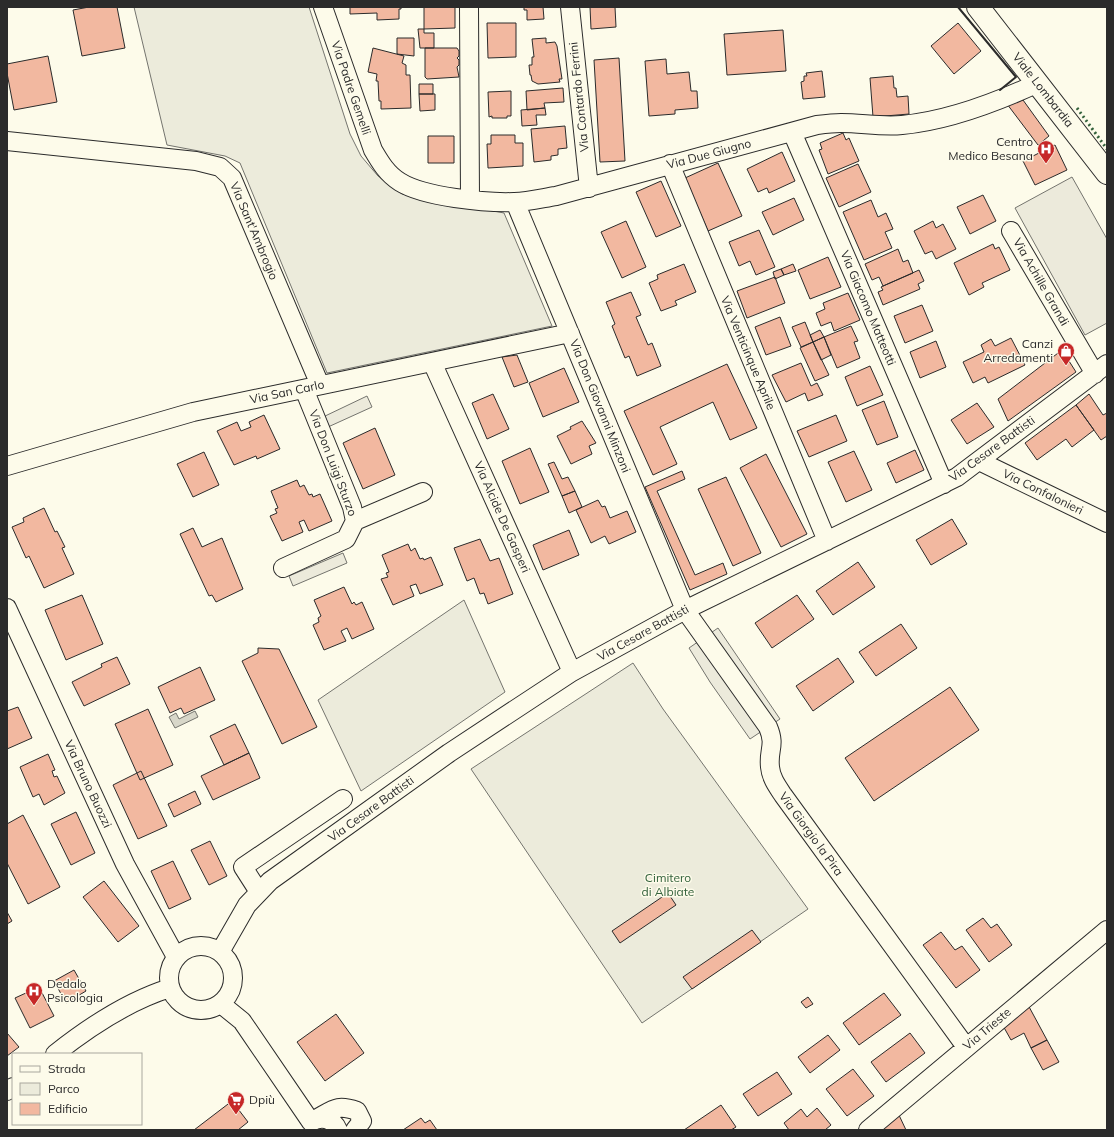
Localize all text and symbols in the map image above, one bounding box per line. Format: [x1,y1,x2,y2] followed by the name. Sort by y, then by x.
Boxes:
[328,39,375,137] street label: Via Padre Gemelli
[565,41,592,153] street label: Via Contardo Ferrini
[1010,49,1077,130] street label: Viale Lombardia
[948,134,1033,163] place label: Centro Medico Besana
[665,135,753,172] street label: Via Due Giugno
[1036,139,1056,164] hospital icon: Centro Medico Besana
[227,180,282,282] street label: Via Sant'Ambrogio
[1010,235,1073,328] street label: Via Achille Grandi
[837,248,900,368] street label: Via Giacomo Matteotti
[718,294,779,412] street label: Via Venticinque Aprile
[983,336,1053,365] place label: Canzi Arredamenti
[567,337,634,475] street label: Via Don Giovanni Minzoni
[1056,341,1076,366] shop icon: Canzi Arredamenti
[248,376,326,407] street label: Via San Carlo
[306,407,361,518] street label: Via Don Luigi Sturzo
[946,412,1038,485] street label: Via Cesare Battisti
[471,459,534,575] street label: Via Alcide De Gasperi
[1000,466,1086,518] street label: Via Confalonieri
[594,601,691,664] street label: Via Cesare Battisti
[62,737,115,830] street label: Via Bruno Buozzi
[325,772,417,845] street label: Via Cesare Battisti
[776,789,847,878] street label: Via Giorgio la Pira
[642,870,694,899] park label: Cimitero di Albiate
[47,976,103,1005] place label: Dedalo Psicologia
[24,981,44,1006] hospital icon: Dedalo Psicologia
[960,1004,1014,1053] street label: Via Trieste
[12,1053,142,1125] legend
[48,1061,86,1076] text: Strada
[48,1081,80,1096] text: Parco
[226,1090,246,1115] supermarket icon: Dpiù
[249,1092,275,1107] place label: Dpiù
[48,1101,88,1116] text: Edificio

